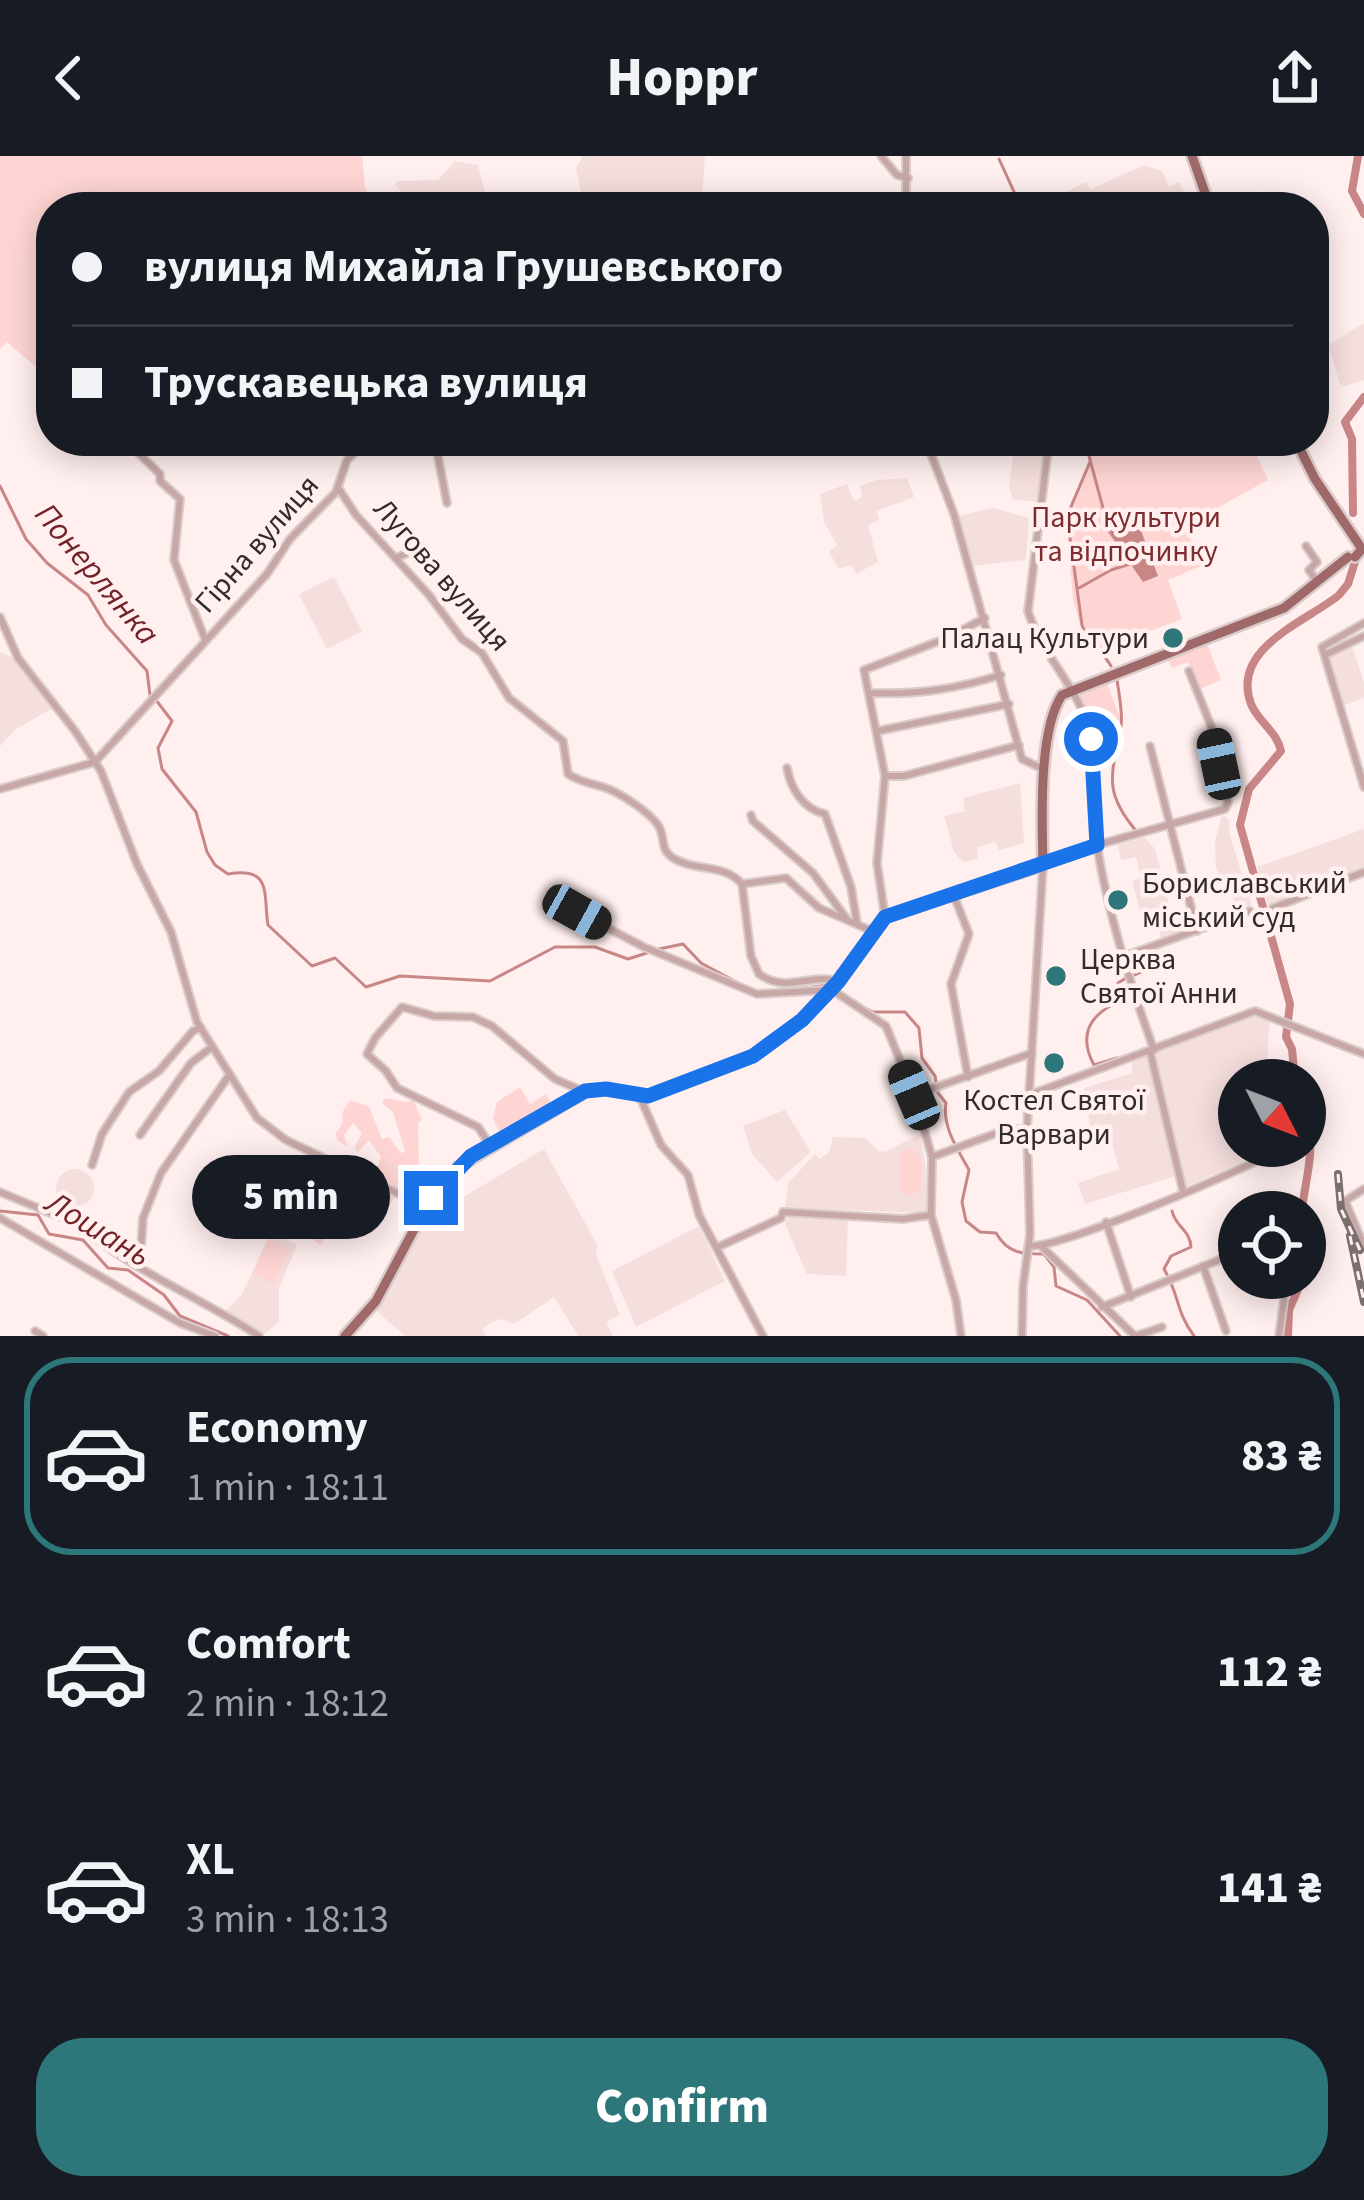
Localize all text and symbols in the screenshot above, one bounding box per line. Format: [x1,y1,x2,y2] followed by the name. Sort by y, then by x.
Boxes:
[607,40,757,117] text: Hoppr
[36,45,102,111] icon: back
[1262,45,1328,111] icon: share
[144,235,783,299] text: вулиця Михайла Грушевського
[144,351,588,415] text: Трускавецька вулиця
[185,465,329,623] street label: Гірна вулиця
[363,489,521,661] street label: Лугова вулиця
[24,493,170,655] water label: Понерлянка
[1031,496,1221,573] park label: Парк культури та відпочинку
[940,617,1149,660] place label: Палац Культури
[1160,625,1186,651] marker: Палац Культури
[1064,712,1118,766] route start
[1194,725,1244,803] car
[1142,862,1347,939] place label: Бориславський міський суд
[537,879,617,945] car
[1105,887,1131,913] marker: Бориславський міський суд
[1080,938,1238,1015] place label: Церква Святої Анни
[1043,963,1069,989] marker: Церква Святої Анни
[1041,1050,1067,1076] marker: Костел Святої Варвари
[883,1055,945,1135] car
[1218,1059,1326,1167] north arrow
[1218,1059,1326,1299] map controls
[963,1079,1146,1156] place label: Костел Святої Варвари
[191,1156,389,1240] callout: 5 min
[243,1169,339,1225] text: 5 min
[404,1171,458,1225] route end
[35,1178,159,1279] water label: Лошань
[1218,1191,1326,1299] button: locate
[186,1396,368,1460] text: Economy
[42,1402,150,1510] icon: car
[1241,1424,1322,1488] text: 83 ₴
[186,1460,389,1516] text: 1 min · 18:11
[186,1612,351,1676] text: Comfort
[42,1618,150,1726] icon: car
[1217,1640,1322,1704] text: 112 ₴
[186,1676,389,1732] text: 2 min · 18:12
[186,1828,235,1892] text: XL
[42,1834,150,1942] icon: car
[1217,1856,1322,1920] text: 141 ₴
[186,1892,389,1948] text: 3 min · 18:13
[36,2038,1328,2176] button: Confirm

